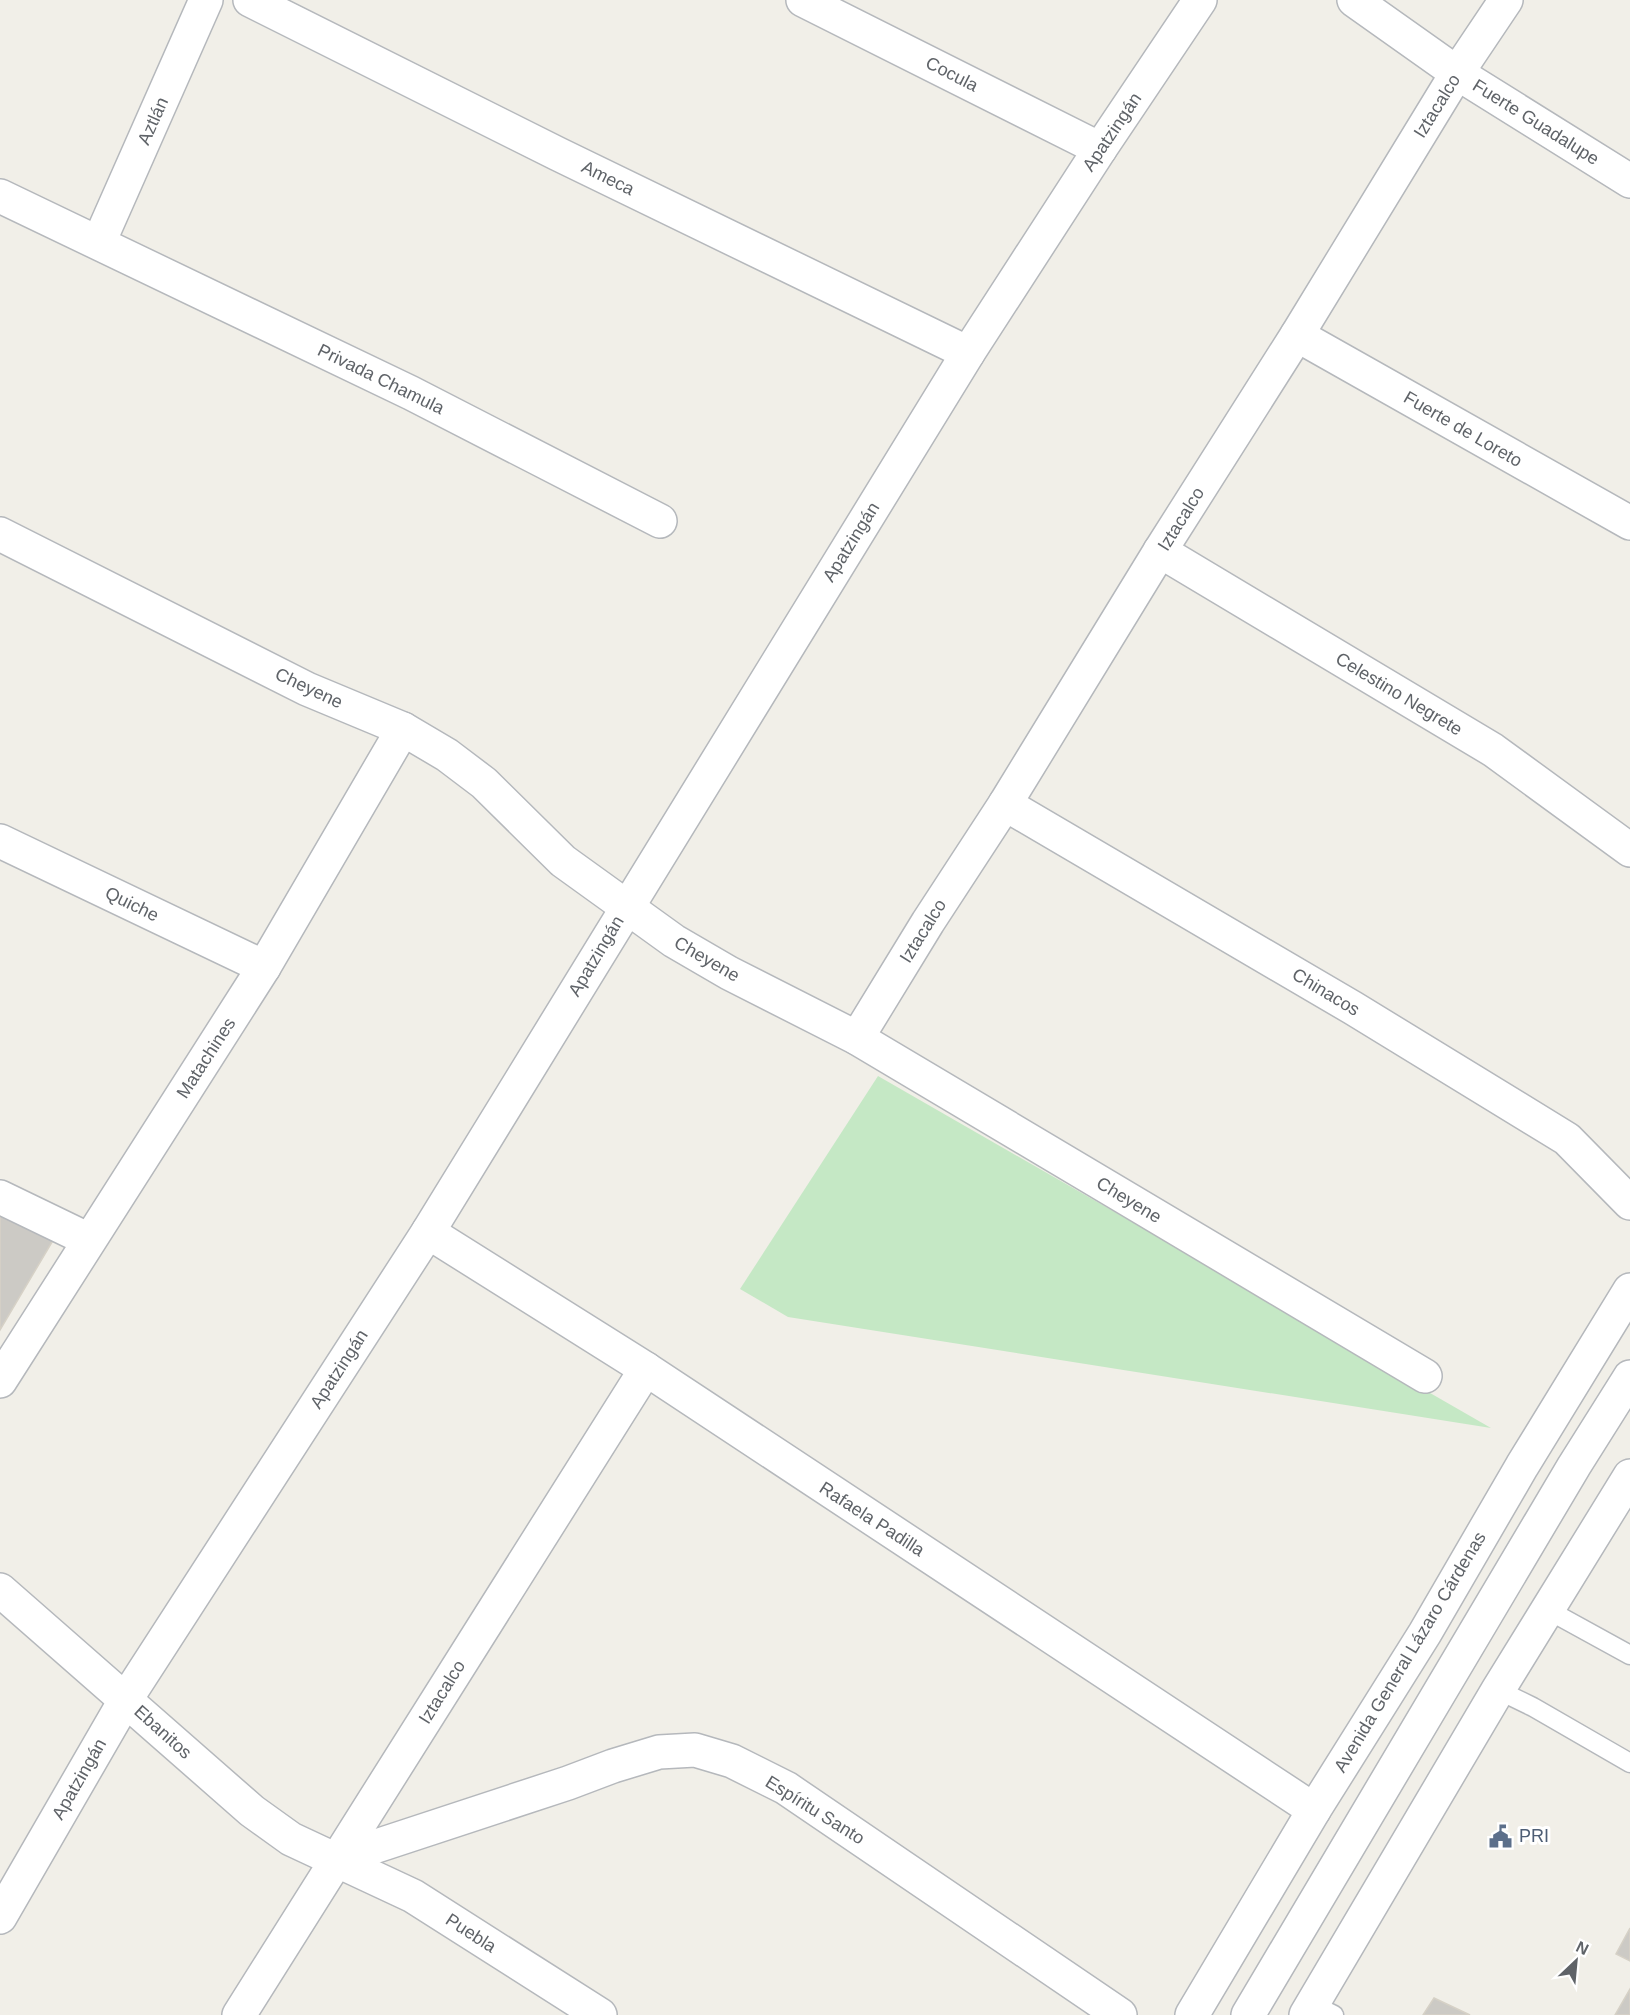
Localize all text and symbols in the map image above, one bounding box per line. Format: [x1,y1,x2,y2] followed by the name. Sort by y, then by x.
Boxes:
[922,52,982,96] street label: Cocula
[1410,71,1464,141] street label: Iztacalco
[1469,75,1603,169] street label: Fuerte Guadalupe
[1079,89,1145,175] street label: Apatzingán
[134,94,172,148] street label: Aztlán
[578,157,638,200] street label: Ameca
[315,340,448,419] street label: Privada Chamula
[1400,387,1526,471] street label: Fuerte de Loreto
[1154,484,1208,554] street label: Iztacalco
[819,499,883,585] street label: Apatzingán
[1332,648,1466,740] street label: Celestino Negrete
[272,664,346,712] street label: Cheyene
[102,883,162,925] street label: Quiche
[896,896,950,966] street label: Iztacalco
[564,912,628,1000] street label: Apatzingán
[671,932,743,986] street label: Cheyene
[1289,964,1363,1020] street label: Chinacos
[173,1014,239,1102] street label: Matachines
[1093,1173,1165,1227] street label: Cheyene
[306,1326,372,1412] street label: Apatzingán
[816,1478,929,1561] street label: Rafaela Padilla
[1330,1528,1490,1776] street label: Avenida General Lázaro Cárdenas
[415,1657,469,1727] street label: Iztacalco
[130,1701,196,1763] street label: Ebanitos
[48,1735,110,1823] street label: Apatzingán
[762,1772,868,1848] street label: Espíritu Santo
[1488,1823,1514,1849] public building icon: PRI
[1519,1826,1549,1846] place label: PRI
[442,1909,501,1957] street label: Puebla
[1546,1931,1606,1991] north arrow
[1573,1938,1591,1958] text: N

